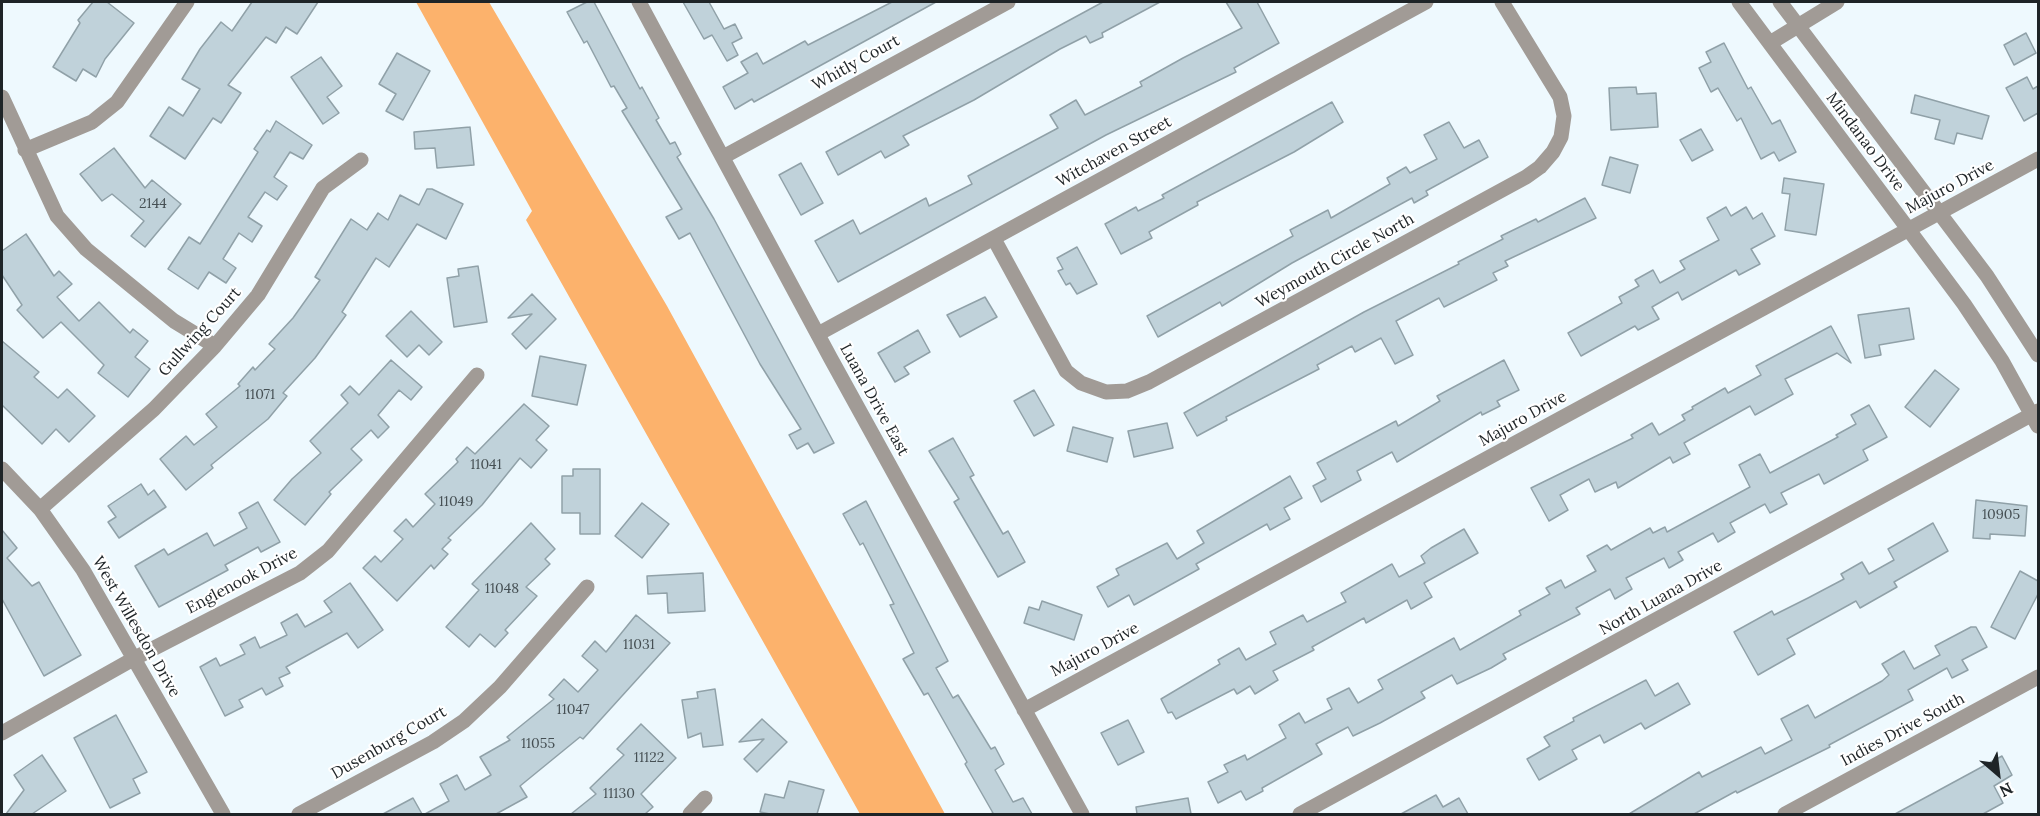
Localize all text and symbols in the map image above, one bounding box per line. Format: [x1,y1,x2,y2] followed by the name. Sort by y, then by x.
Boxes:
[809,31,903,95] street label: Whitly Court
[1822,89,1908,195] street label: Mindanao Drive
[1053,112,1175,192] street label: Witchaven Street
[1903,156,1997,218] street label: Majuro Drive
[139,196,167,212] house number: 2144
[1253,209,1417,313] street label: Weymouth Circle North
[155,283,245,381] street label: Gullwing Court
[835,341,913,459] street label: Luana Drive East
[245,387,275,403] house number: 11071
[1476,387,1570,451] street label: Majuro Drive
[470,457,502,473] house number: 11041
[439,494,473,510] house number: 11049
[1982,507,2020,523] house number: 10905
[183,544,301,618] street label: Englenook Drive
[88,553,184,701] street label: West Willesdon Drive
[1596,556,1726,640] street label: North Luana Drive
[485,581,519,597] house number: 11048
[1048,619,1142,681] street label: Majuro Drive
[623,637,655,653] house number: 11031
[1838,689,1968,771] street label: Indies Drive South
[328,702,450,784] street label: Dusenburg Court
[557,702,589,718] house number: 11047
[521,736,555,752] house number: 11055
[1968,744,2028,804] north arrow
[634,750,664,766] house number: 11122
[1996,778,2017,802] text: N
[603,786,635,802] house number: 11130

